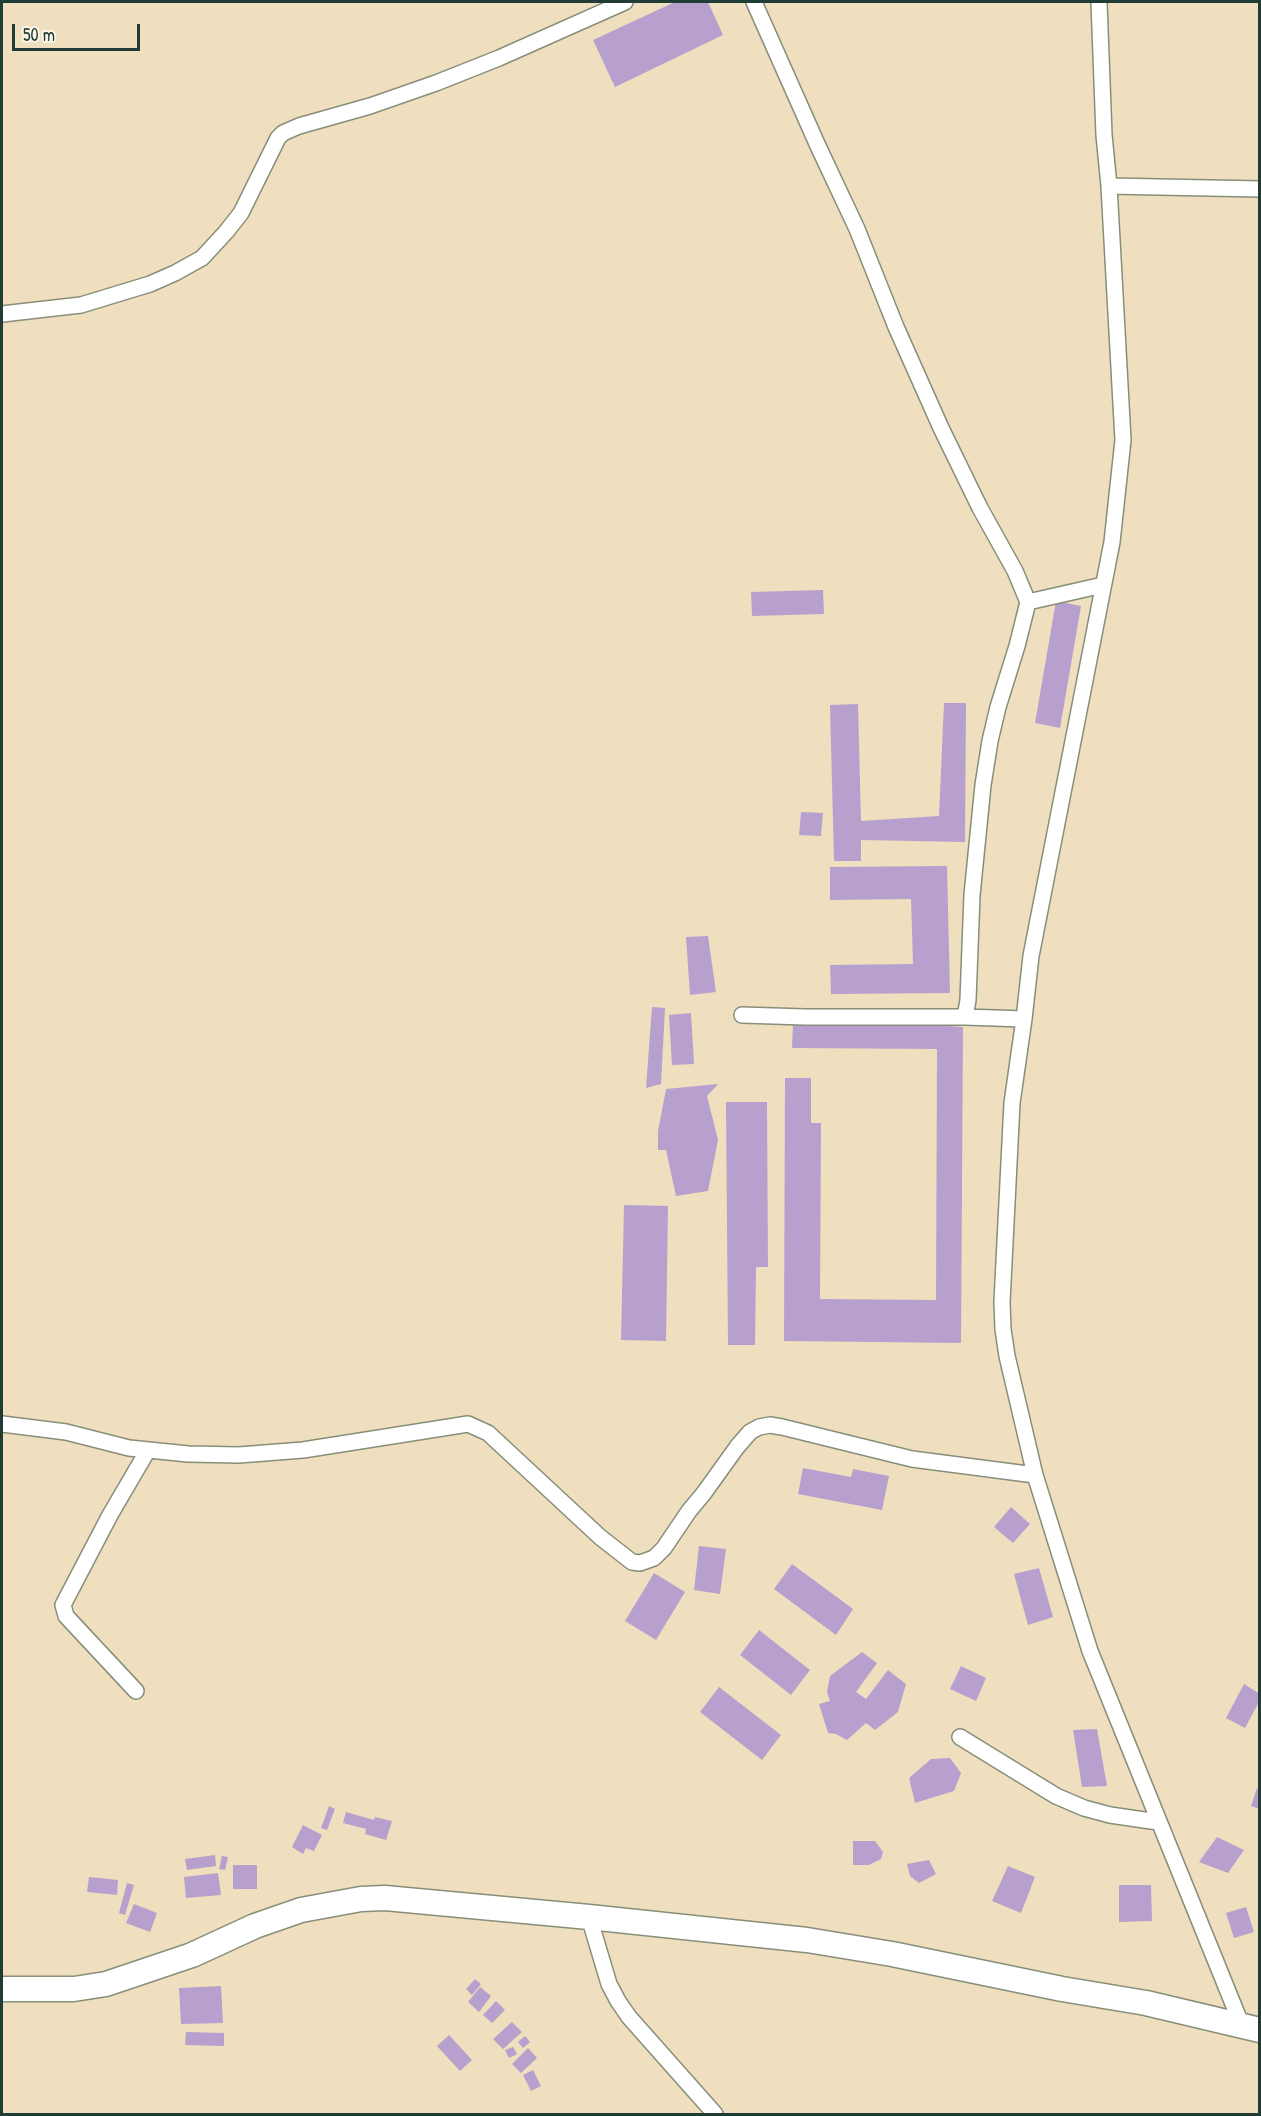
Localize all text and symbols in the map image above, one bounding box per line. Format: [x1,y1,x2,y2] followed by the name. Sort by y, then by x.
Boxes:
[15,12,142,50] scale bar
[23,22,55,47] text: 50 m

